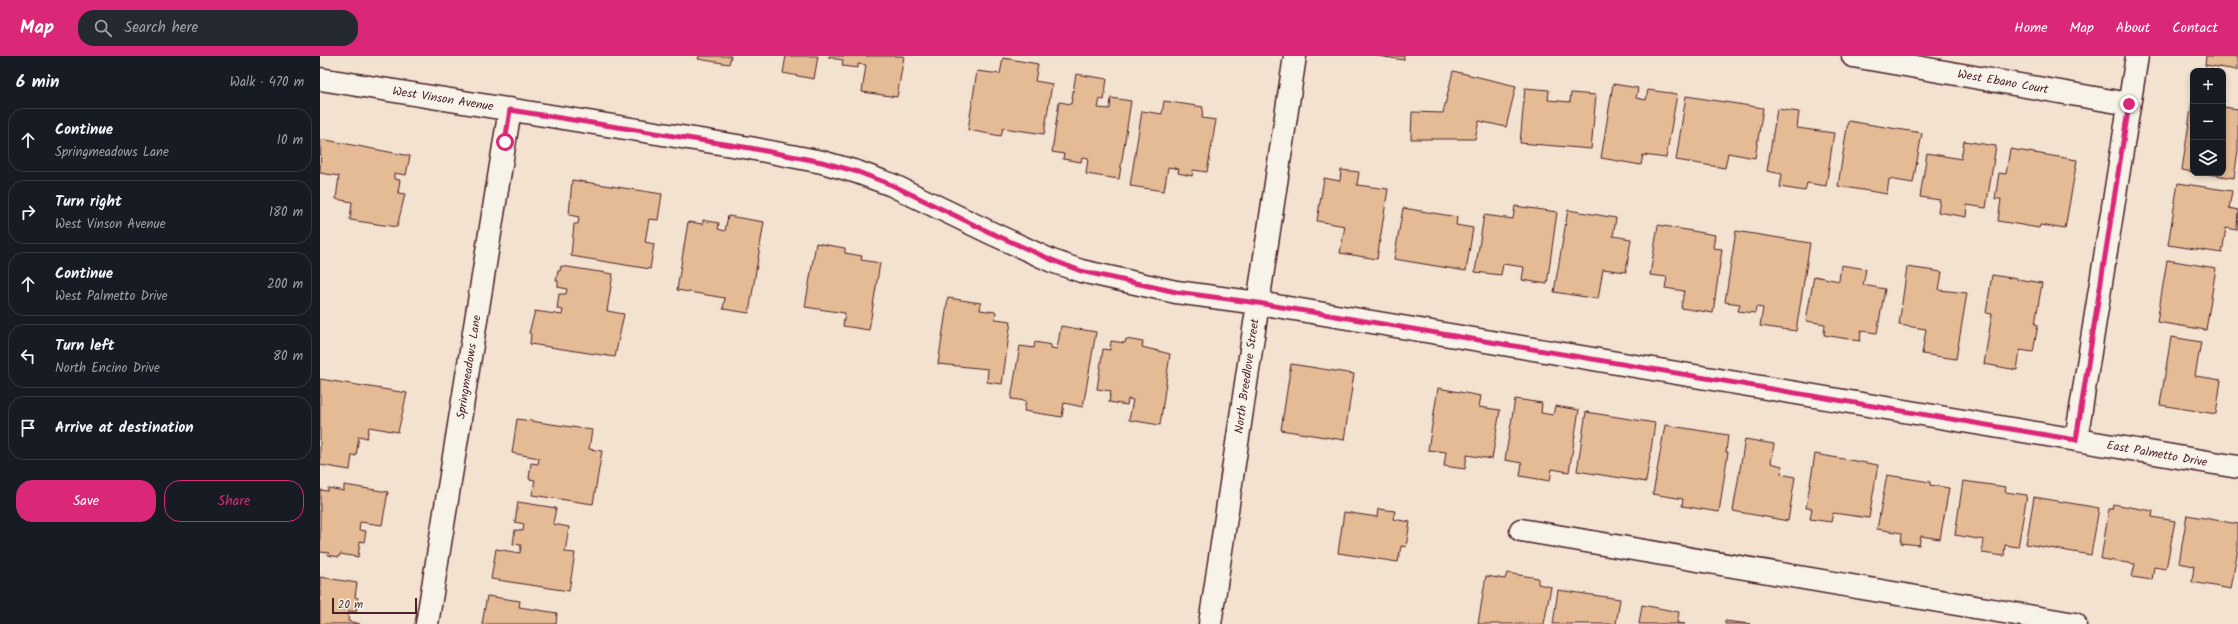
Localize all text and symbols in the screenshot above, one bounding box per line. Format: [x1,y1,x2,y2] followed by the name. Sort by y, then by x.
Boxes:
[78,10,358,46] search box
[20,13,54,43] text: Map
[124,16,198,40] text: Search here
[92,17,114,39] icon: search
[2014,17,2048,39] text: Home
[2070,17,2094,39] text: Map
[2116,17,2150,39] text: About
[2172,17,2218,39] text: Contact
[1956,65,2050,99] street label: West Ebano Court
[2190,68,2226,176] map controls
[2190,68,2226,104] button: +
[16,69,60,96] text: 6 min
[230,72,304,93] text: Walk · 470 m
[391,82,495,116] street label: West Vinson Avenue
[2120,95,2138,113] route end
[2190,104,2226,140] button: −
[55,118,113,142] text: Continue
[17,129,39,151] icon: ahead
[277,130,303,151] text: 10 m
[496,133,514,151] route start
[2190,140,2226,176] button: layers
[55,142,169,163] text: Springmeadows Lane
[55,190,122,214] text: Turn right
[17,201,39,223] icon: right
[269,202,303,223] text: 180 m
[55,214,166,235] text: West Vinson Avenue
[55,262,113,286] text: Continue
[17,273,39,295] icon: ahead
[267,274,303,295] text: 200 m
[55,286,168,307] text: West Palmetto Drive
[451,313,487,420] street label: Springmeadows Lane
[1230,317,1265,435] street label: North Breedlove Street
[55,334,115,358] text: Turn left
[17,345,39,367] icon: left
[273,346,303,367] text: 80 m
[55,358,160,379] text: North Encino Drive
[55,416,194,440] text: Arrive at destination
[17,417,39,439] icon: arrive
[2105,436,2209,472] street label: East Palmetto Drive
[16,480,156,522] button: Save
[164,480,304,522] button: Share
[332,596,417,615] scale bar
[338,596,363,614] text: 20 m

